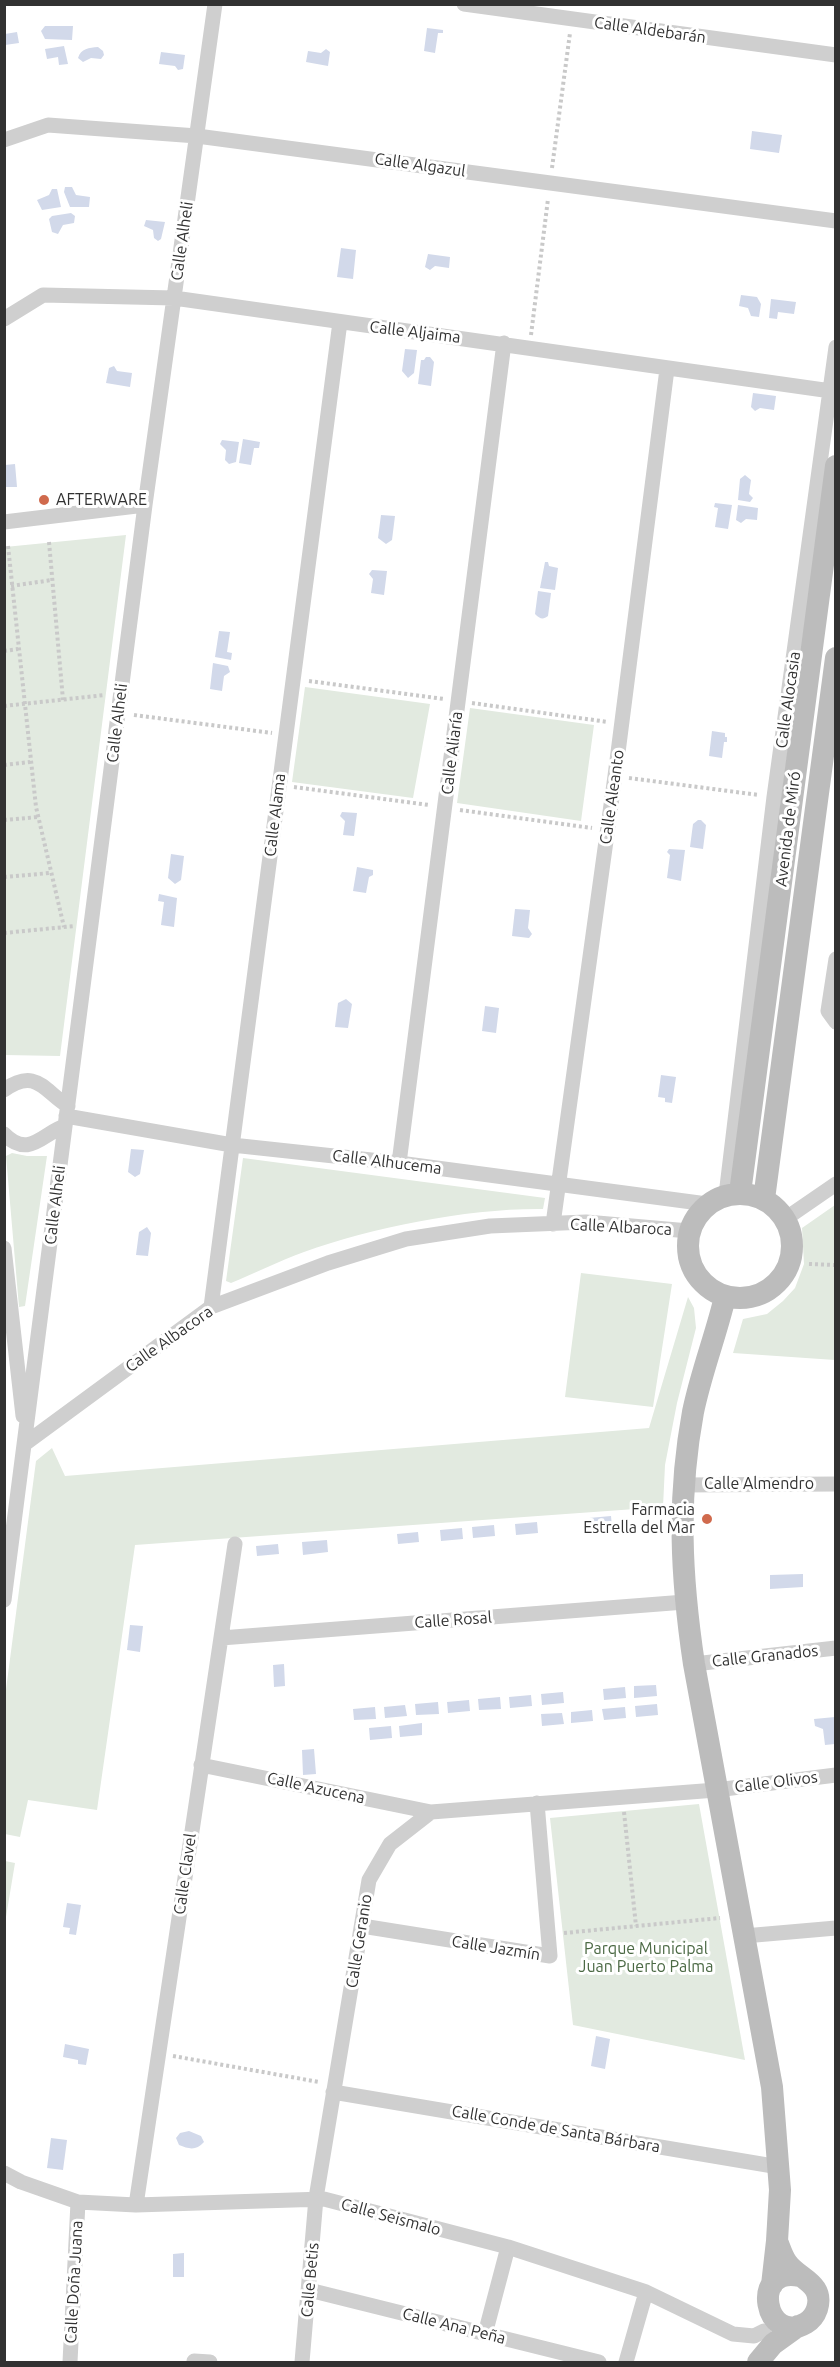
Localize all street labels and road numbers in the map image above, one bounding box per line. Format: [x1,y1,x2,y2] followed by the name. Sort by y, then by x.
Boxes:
[593,13,707,47] street label: Calle Aldebarán
[373,149,467,181] street label: Calle Algazul
[167,200,197,282] street label: Calle Alheli
[368,317,462,347] street label: Calle Aljaima
[772,650,804,750] street label: Calle Alocasia
[103,682,131,764] street label: Calle Alheli
[437,710,467,796] street label: Calle Aliaría
[596,748,628,846] street label: Calle Aleanto
[771,770,805,888] street label: Avenida de Miró
[260,772,290,858] street label: Calle Alama
[331,1146,443,1178] street label: Calle Alhucema
[41,1164,69,1246] street label: Calle Alheli
[570,1215,672,1239] street label: Calle Albaroca
[122,1302,216,1376] street label: Calle Albacora
[704,1474,814,1494] street label: Calle Almendro
[414,1608,492,1632] street label: Calle Rosal
[711,1641,819,1671] street label: Calle Granados
[733,1767,819,1797] street label: Calle Olivos
[265,1768,367,1808] street label: Calle Azucena
[170,1832,200,1916] street label: Calle Clavel
[342,1893,376,1989] street label: Calle Geranio
[450,1932,542,1964] street label: Calle Jazmín
[450,2101,662,2157] street label: Calle Conde de Santa Bárbara
[339,2194,443,2240] street label: Calle Seismalo
[61,2220,87,2344] street label: Calle Doña Juana
[297,2242,323,2318] street label: Calle Betis
[400,2304,508,2348] street label: Calle Ana Peña

